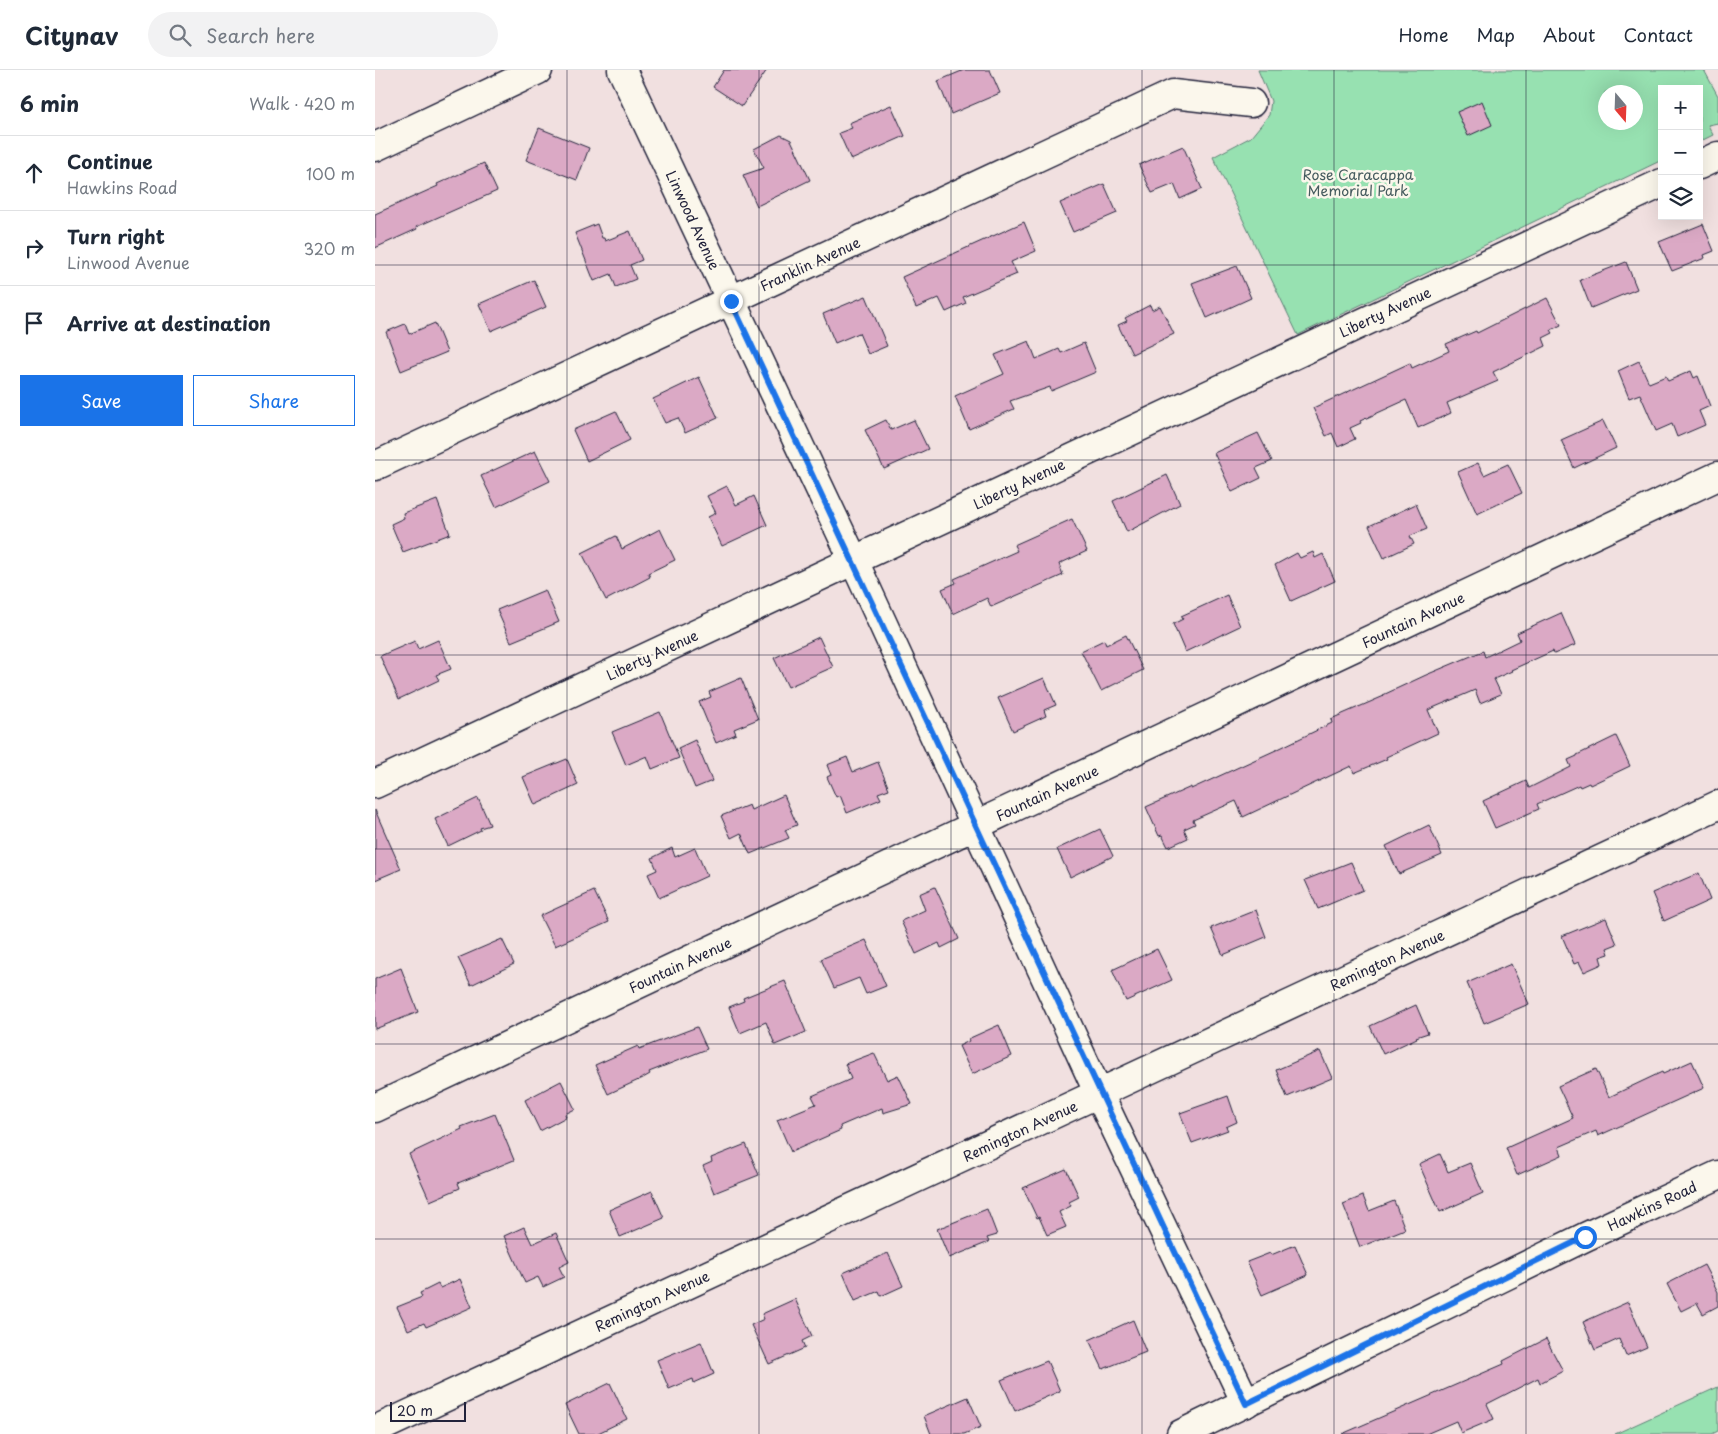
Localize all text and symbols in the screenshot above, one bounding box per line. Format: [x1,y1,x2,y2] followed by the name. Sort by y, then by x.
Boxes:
[148,12,498,57] search box
[25,17,118,53] text: Citynav
[166,21,194,49] icon: search
[206,21,315,49] text: Search here
[1398,21,1448,48] text: Home
[1476,21,1515,48] text: Map
[1543,21,1595,48] text: About
[1623,21,1693,48] text: Contact
[1598,85,1643,130] north arrow
[1658,85,1703,220] map controls
[1658,85,1703,130] button: +
[20,87,79,119] text: 6 min
[249,91,355,115] text: Walk · 420 m
[1658,130,1703,175] button: −
[67,147,153,175] text: Continue
[20,159,48,187] icon: ahead
[306,161,355,185] text: 100 m
[1302,164,1414,201] park label: Rose Caracappa Memorial Park
[661,167,725,273] street label: Linwood Avenue
[67,175,177,199] text: Hawkins Road
[1658,175,1703,220] button: layers
[67,222,165,250] text: Turn right
[757,231,864,296] street label: Franklin Avenue
[20,234,48,262] icon: right
[304,236,355,260] text: 320 m
[67,250,190,274] text: Linwood Avenue
[1336,281,1435,342] street label: Liberty Avenue
[720,290,743,313] route end
[20,309,48,337] icon: arrive
[67,309,271,337] text: Arrive at destination
[20,375,183,426] button: Save
[193,375,355,426] button: Share
[970,453,1069,514] street label: Liberty Avenue
[1358,587,1468,653] street label: Fountain Avenue
[603,624,702,685] street label: Liberty Avenue
[992,760,1102,826] street label: Fountain Avenue
[1326,924,1448,996] street label: Remington Avenue
[625,932,735,998] street label: Fountain Avenue
[959,1095,1081,1167] street label: Remington Avenue
[1604,1176,1700,1236] street label: Hawkins Road
[1574,1226,1597,1249] route start
[591,1265,713,1337] street label: Remington Avenue
[390,1399,466,1422] scale bar
[397,1400,433,1421] text: 20 m

